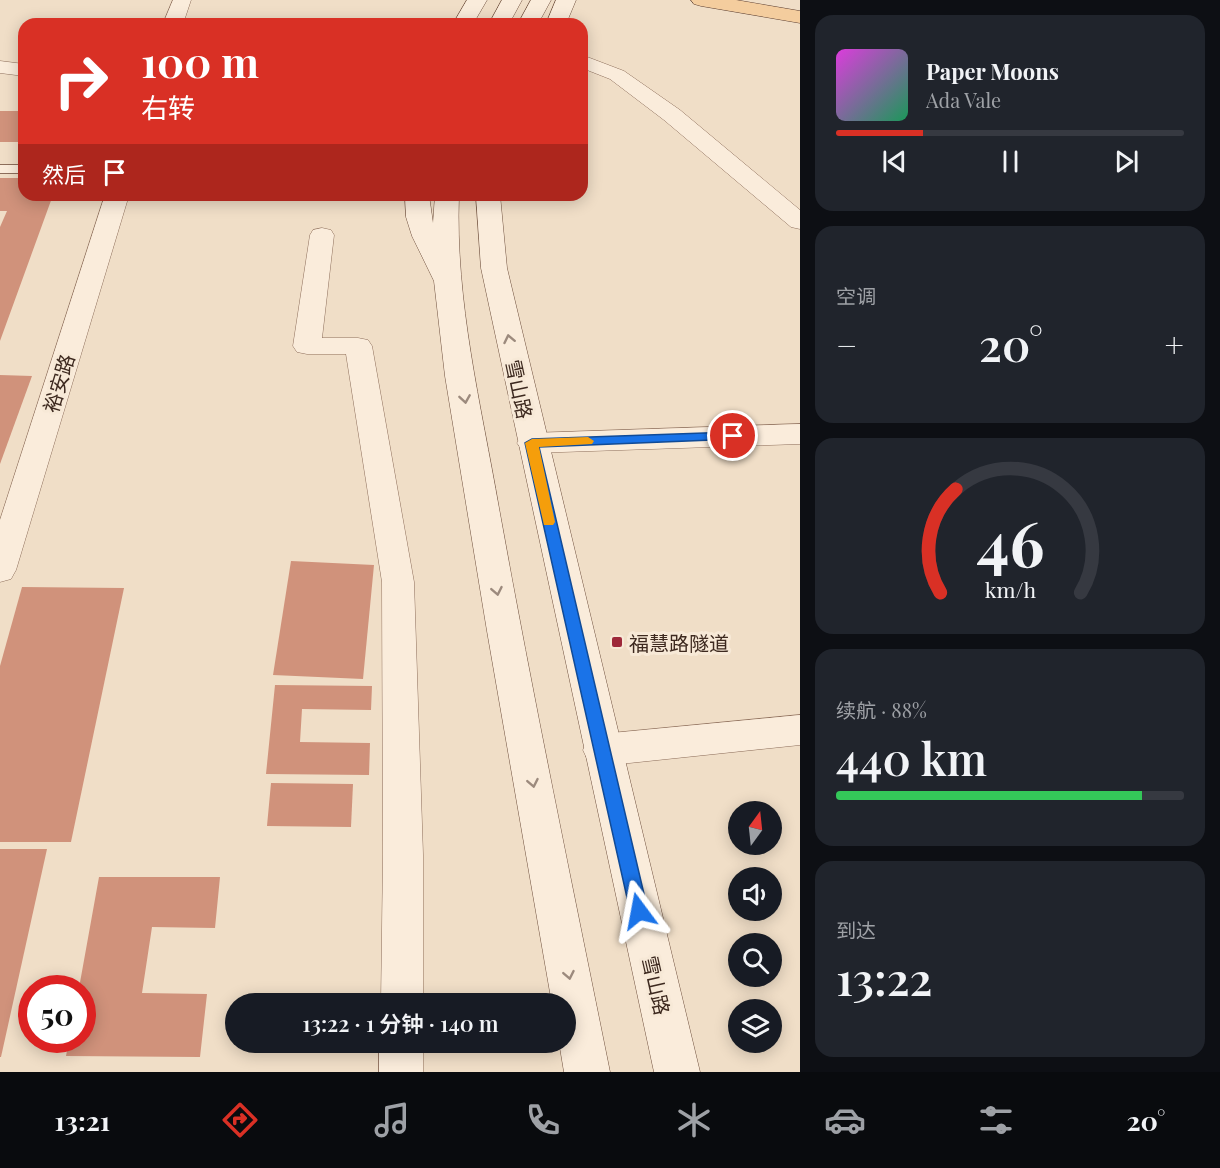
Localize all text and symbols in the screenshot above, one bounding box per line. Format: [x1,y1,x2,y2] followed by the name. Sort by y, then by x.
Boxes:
[141,33,259,89] text: 100 m
[42,42,120,120] icon: right
[926,56,1059,86] text: Paper Moons
[926,86,1001,113] text: Ada Vale
[141,89,195,125] text: 右转
[878,145,911,178] icon: previous
[994,145,1027,178] icon: pause
[1110,145,1143,178] icon: next
[98,156,131,189] icon: arrive
[42,159,86,189] text: 然后
[836,282,876,309] text: 空调
[979,313,1043,373] text: 20°
[836,322,857,366] text: −
[1165,322,1184,366] text: +
[503,335,516,345] one-way arrow
[36,350,80,416] street label: 裕安路
[501,357,539,421] street label: 雪山路
[458,394,471,404] one-way arrow
[707,410,758,461] pin
[716,419,749,452] icon: arrive
[976,499,1044,583] text: 46
[984,575,1036,603] text: km/h
[490,586,503,596] one-way arrow
[629,629,729,656] place label: 福慧路隧道
[610,635,624,649] marker: 福慧路隧道
[836,696,927,723] text: 续航 · 88%
[836,727,987,787] text: 440 km
[526,778,539,788] one-way arrow
[728,801,782,855] north arrow
[728,801,782,1053] map controls
[728,867,782,921] button: sound
[607,879,671,943] position arrow
[836,916,876,943] text: 到达
[728,933,782,987] button: search
[836,947,932,1007] text: 13:22
[637,953,677,1017] street label: 雪山路
[562,970,574,979] one-way arrow
[18,975,96,1053] speed limit sign: 50
[728,999,782,1053] button: layers
[302,1008,499,1038] text: 13:22 · 1 分钟 · 140 m
[219,1099,261,1141] icon: directions
[371,1099,413,1141] icon: music
[522,1099,564,1141] icon: phone
[673,1099,715,1141] icon: climate
[824,1099,866,1141] icon: car
[975,1099,1017,1141] icon: filters
[55,1102,110,1138] text: 13:21
[1126,1102,1165,1138] text: 20°

